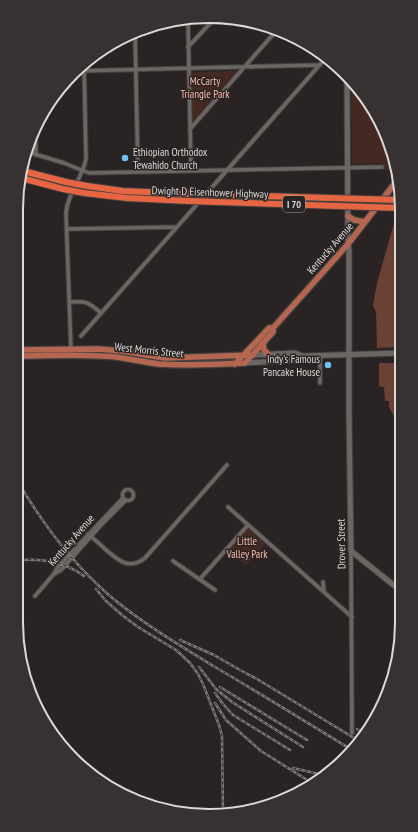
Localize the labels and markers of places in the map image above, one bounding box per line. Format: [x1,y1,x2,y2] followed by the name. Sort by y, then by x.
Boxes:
[133,145,208,172] place label: Ethiopian Orthodox Tewahido Church
[120,153,130,163] marker: Ethiopian Orthodox Tewahido Church
[263,352,320,379] place label: Indy's Famous Pancake House
[323,360,333,370] marker: Indy's Famous Pancake House

